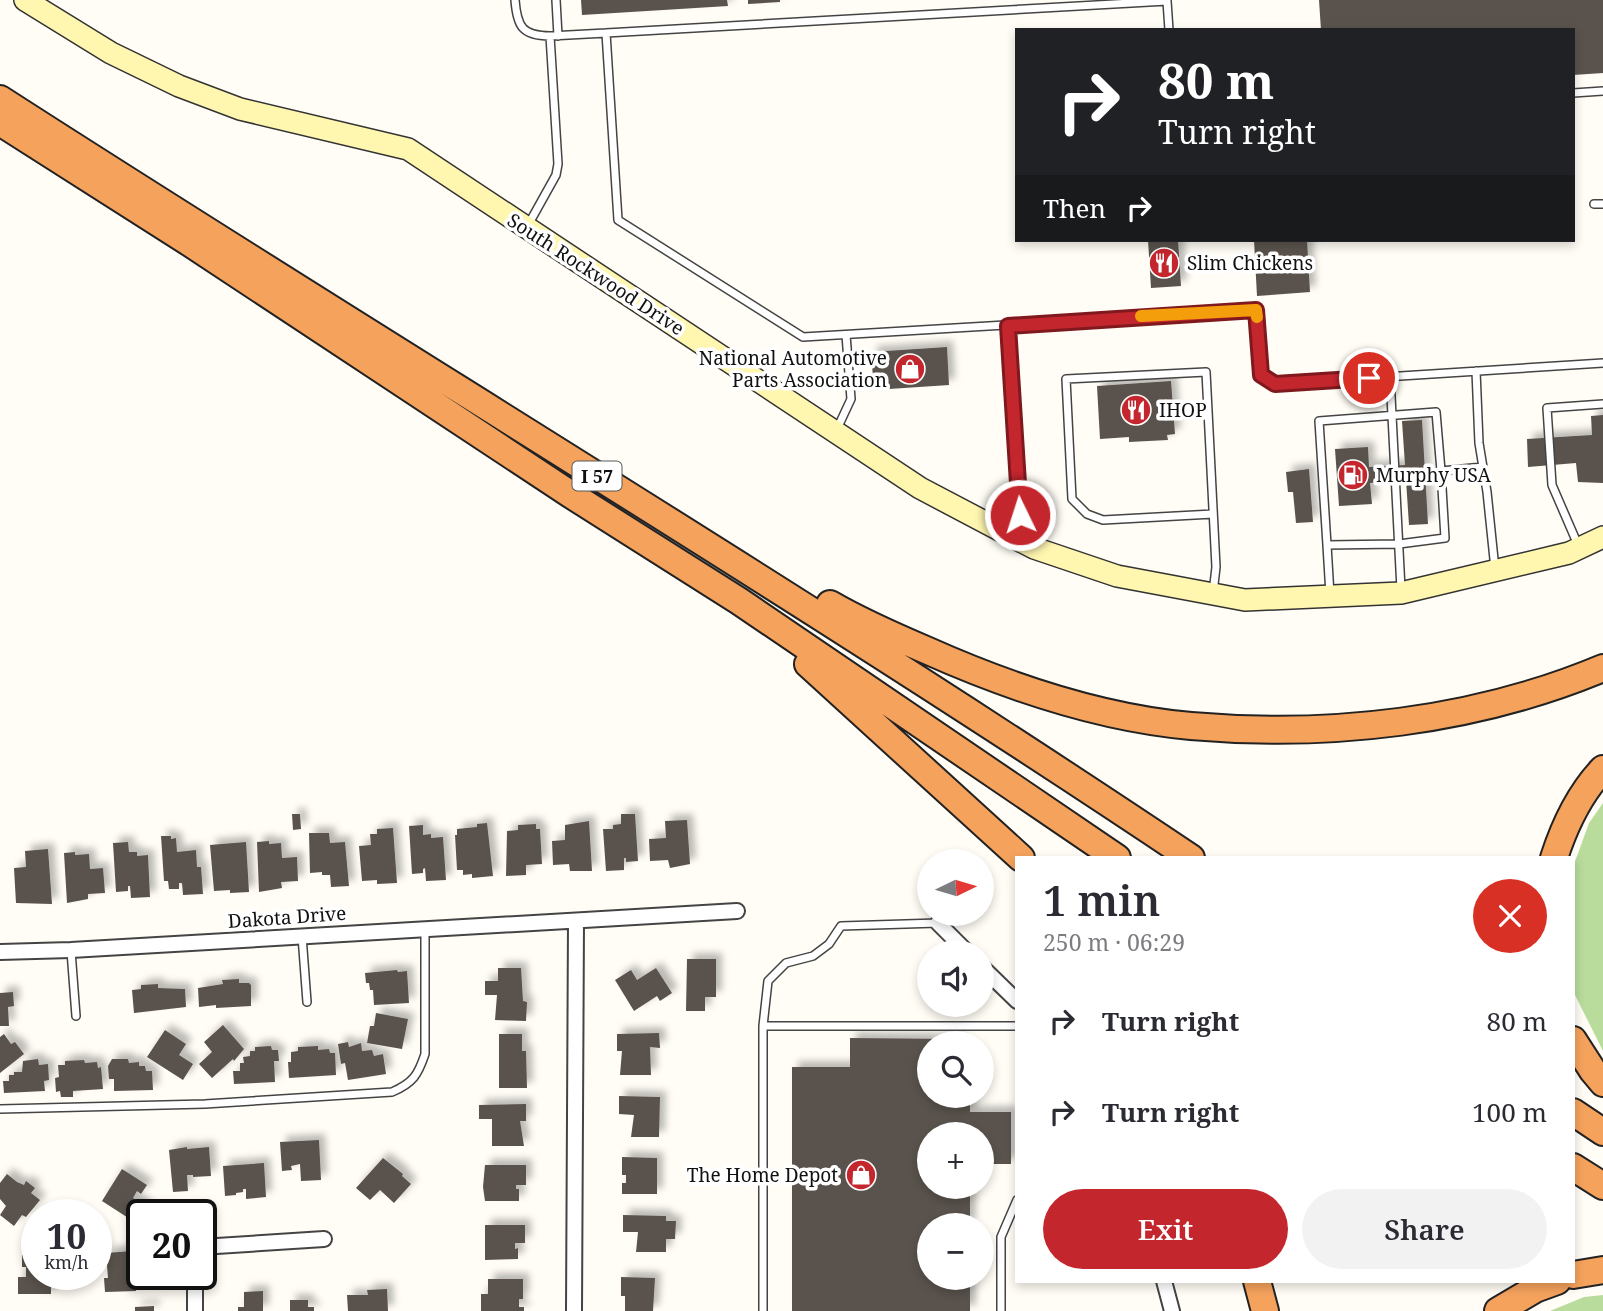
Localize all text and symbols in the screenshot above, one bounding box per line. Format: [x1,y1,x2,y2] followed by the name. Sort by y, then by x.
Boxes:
[1158,47,1274,113] text: 80 m
[1043,56,1134,147] icon: right
[1158,110,1316,153] text: Turn right
[1120,189,1158,227] icon: right
[1043,190,1106,226] text: Then
[503,207,689,341] street label: South Rockwood Drive
[1147,246,1181,280] restaurant icon: Slim Chickens
[1187,250,1313,276] place label: Slim Chickens
[699,345,887,393] place label: National Automotive Parts Association
[1339,348,1399,408] pin
[893,352,927,386] shop icon: National Automotive Parts Association
[1350,359,1388,397] icon: arrive
[1119,393,1153,427] restaurant icon: IHOP
[1159,397,1207,423] place label: IHOP
[1336,458,1370,492] fuel station icon: Murphy USA
[572,462,622,490] road number: I 57
[1376,462,1491,488] place label: Murphy USA
[983,478,1057,552] position arrow
[917,849,994,926] north arrow
[917,849,994,1290] map controls
[1043,871,1160,928] text: 1 min
[1473,879,1547,953] button: close
[227,900,347,934] street label: Dakota Drive
[1043,926,1185,958] text: 250 m · 06:29
[917,940,994,1017] button: sound
[1043,1002,1081,1040] icon: right
[1102,1003,1239,1039] text: Turn right
[1487,1003,1547,1039] text: 80 m
[917,1031,994,1108] button: search
[1043,1093,1081,1131] icon: right
[1102,1094,1239,1130] text: Turn right
[1472,1094,1547,1130] text: 100 m
[917,1122,994,1199] button: +
[844,1158,878,1192] shop icon: The Home Depot
[687,1162,838,1188] place label: The Home Depot
[1043,1189,1288,1269] button: Exit
[1302,1189,1547,1269] button: Share
[126,1199,217,1290] speed limit sign: 20
[47,1212,86,1259] text: 10
[917,1213,994,1290] button: −
[44,1250,89,1274] text: km/h

